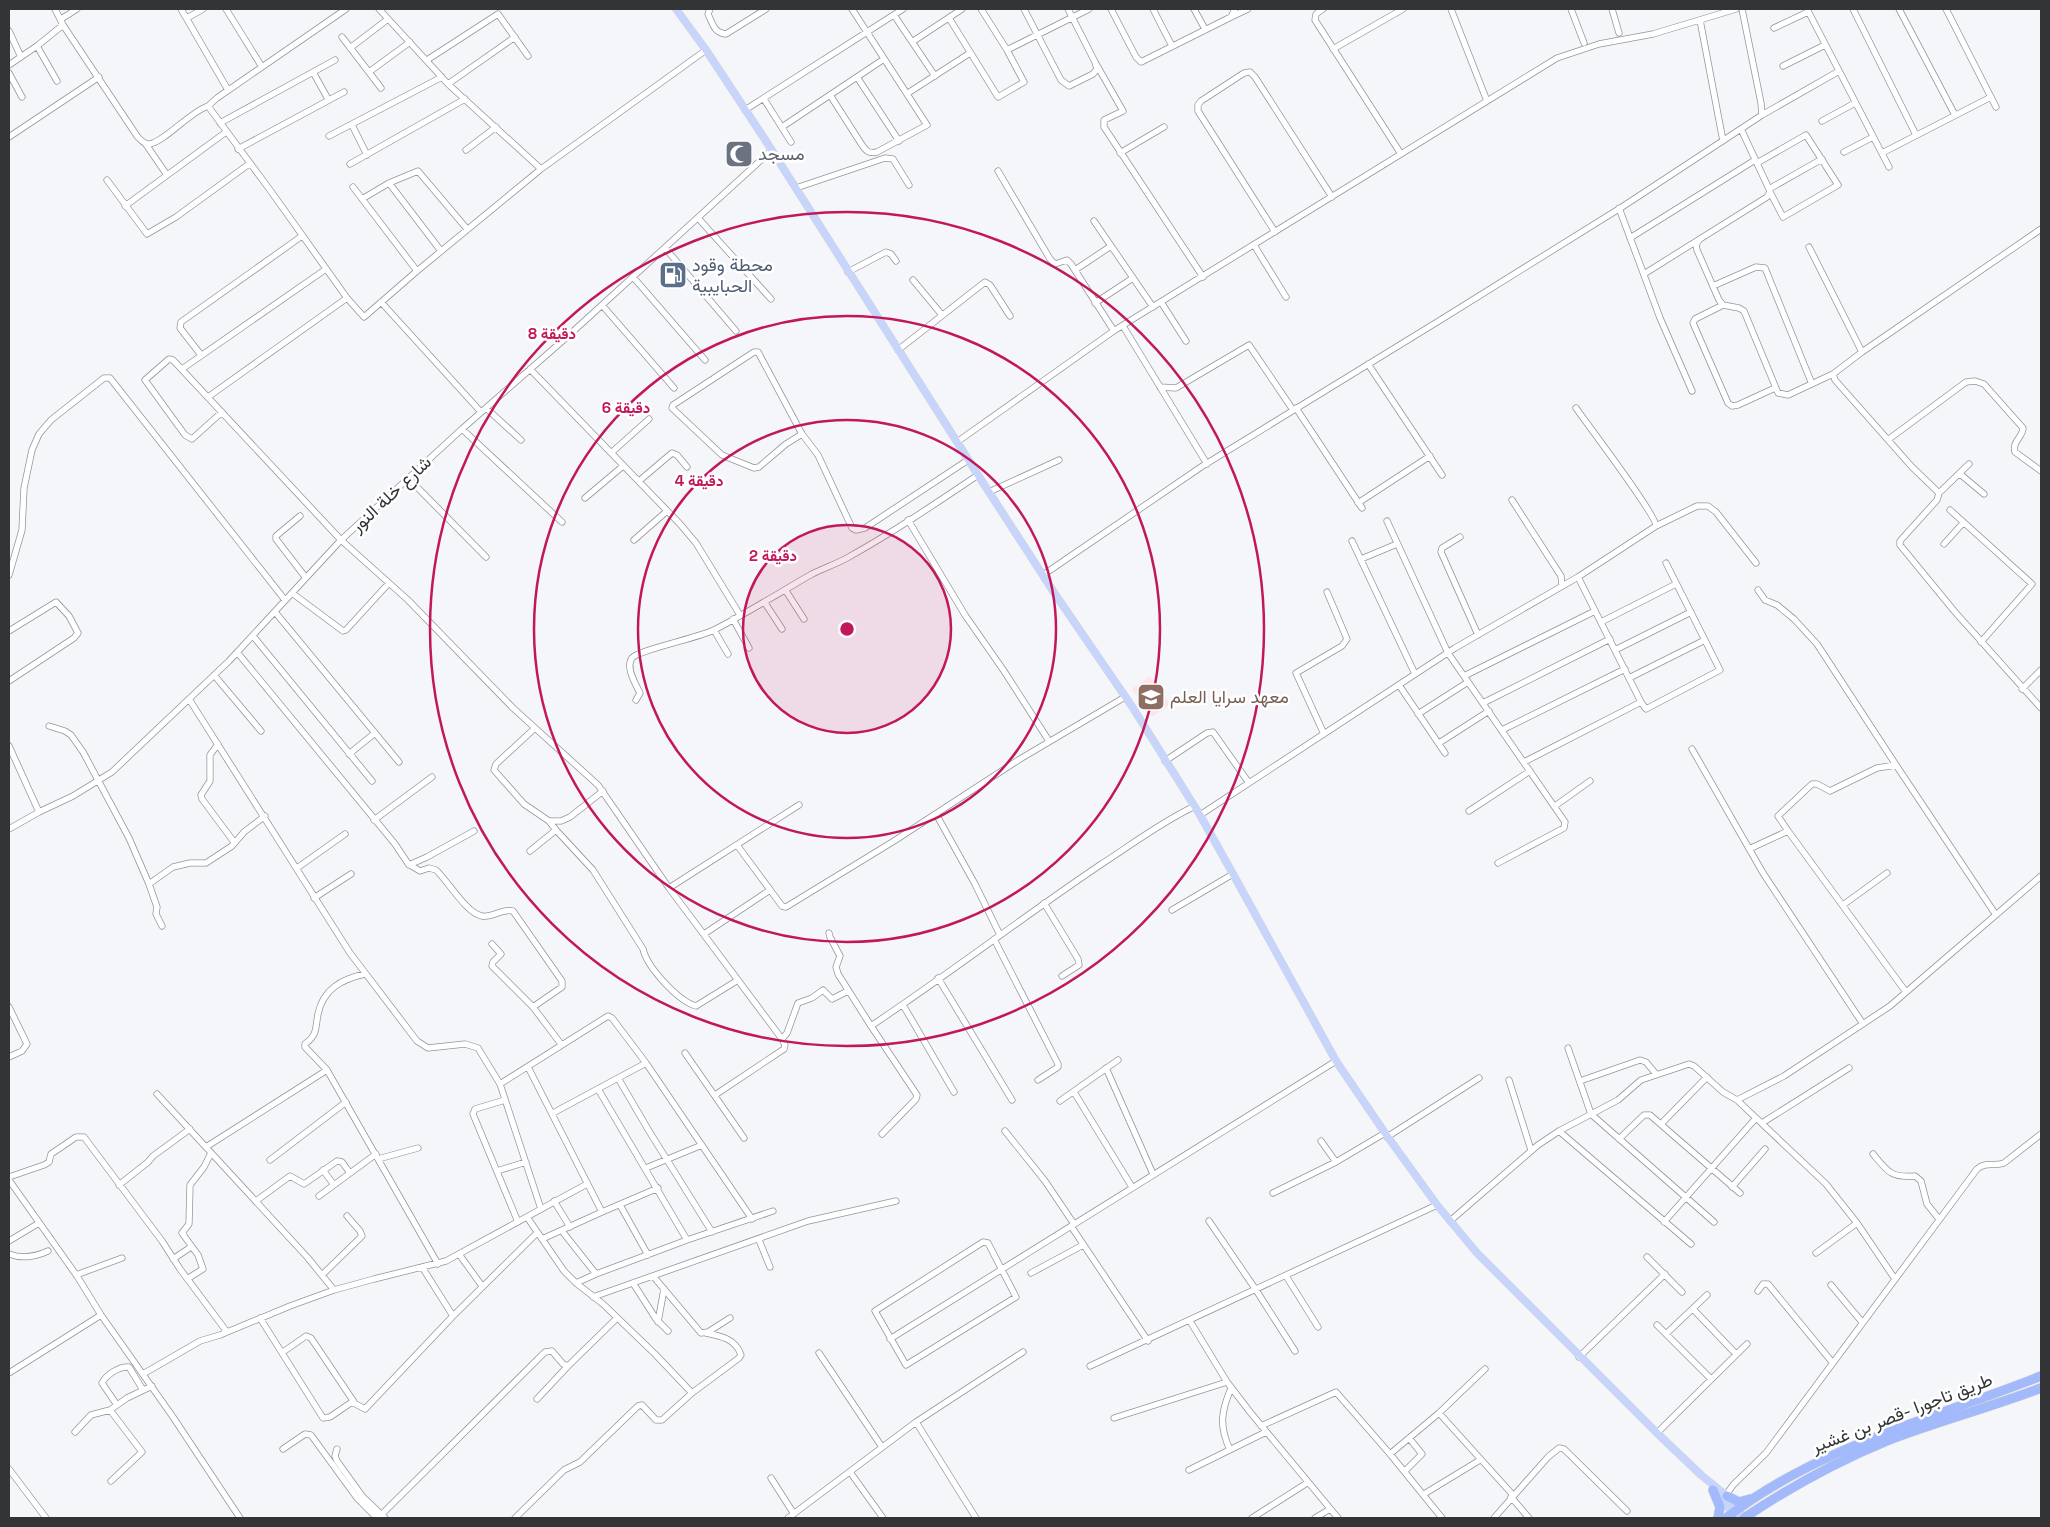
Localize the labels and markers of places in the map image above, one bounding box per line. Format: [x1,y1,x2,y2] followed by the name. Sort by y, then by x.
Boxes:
[724,139,754,169] mosque icon: مسجد
[758,142,805,165] place label: مسجد
[692,253,773,297] place label: محطة وقود الحبايبية
[658,260,688,290] fuel station icon: محطة وقود الحبايبية
[838,620,856,638] centre of rings
[1136,682,1166,712] school or university icon: معهد سرايا العلم
[1170,685,1289,709] place label: معهد سرايا العلم

